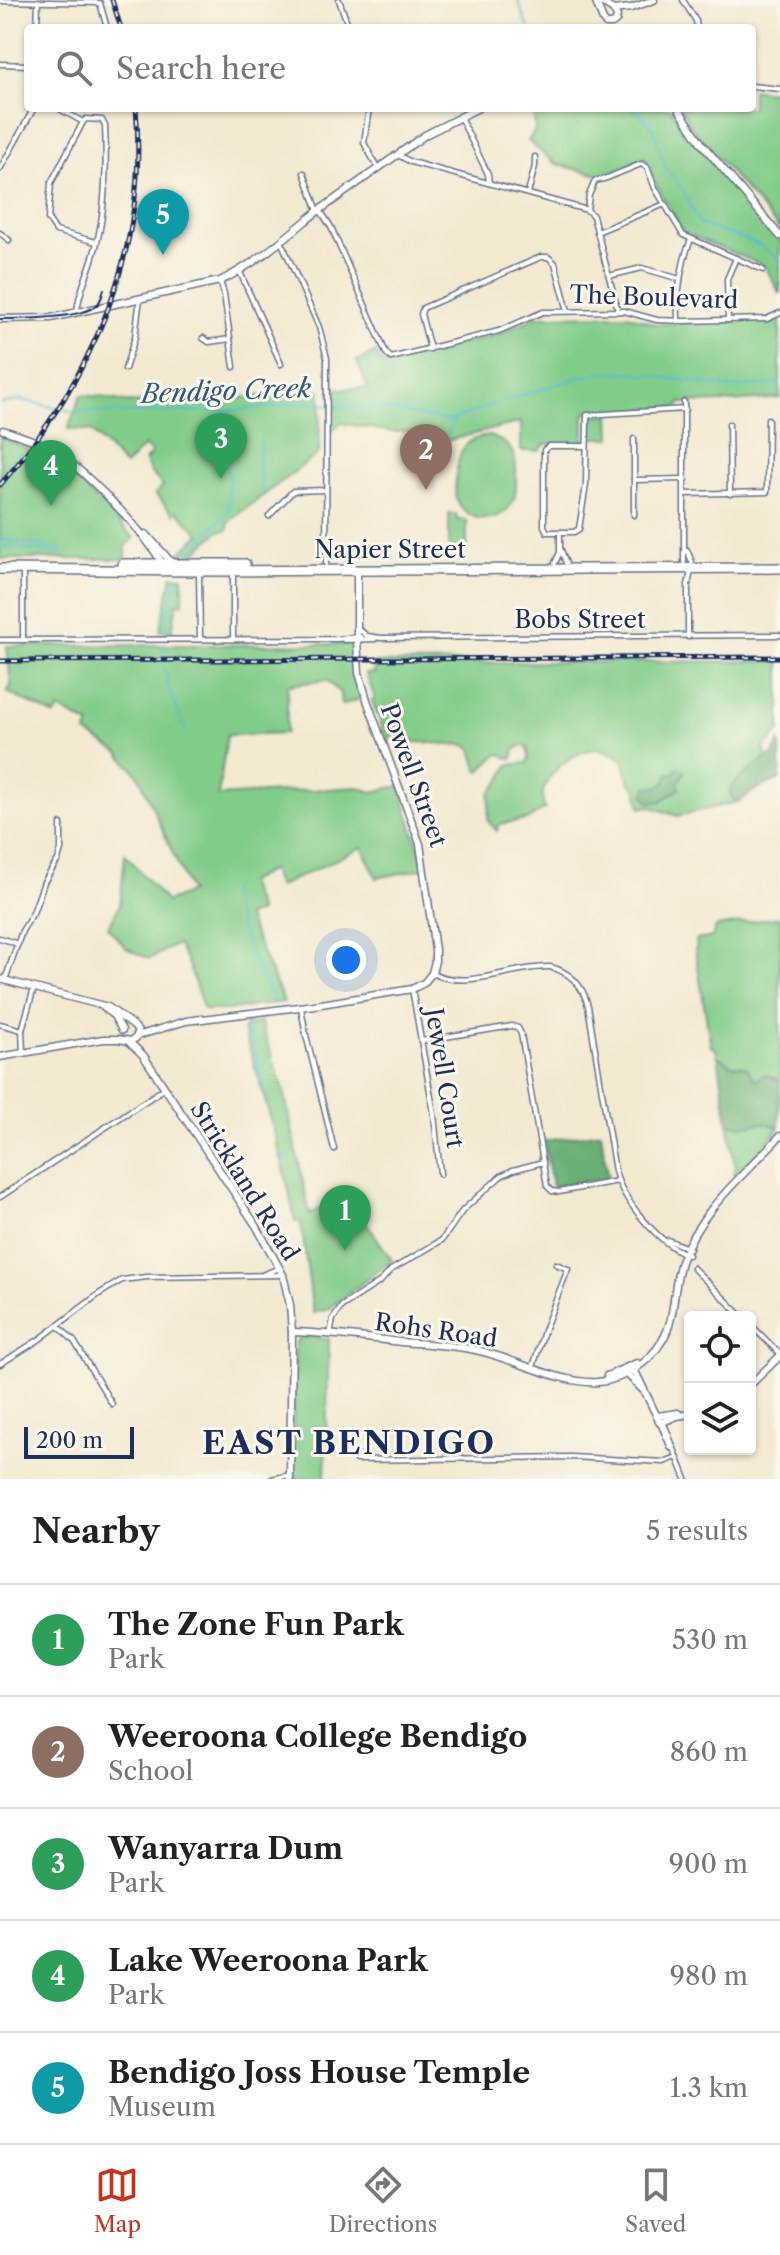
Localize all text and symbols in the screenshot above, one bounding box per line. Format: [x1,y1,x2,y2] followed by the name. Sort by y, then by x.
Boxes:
[24,24,756,112] search box
[52,46,96,90] icon: search
[116,50,286,87] text: Search here
[137,189,189,255] pin: 5
[569,280,739,314] street label: The Boulevard
[138,372,312,410] water label: Bendigo Creek
[195,413,247,479] pin: 3
[400,424,452,490] pin: 2
[25,440,77,506] pin: 4
[314,535,466,564] street label: Napier Street
[515,605,646,634] street label: Bobs Street
[375,699,454,851] street label: Powell Street
[326,940,366,980] your location
[419,1002,470,1150] street label: Jewell Court
[185,1096,306,1266] street label: Strickland Road
[319,1185,371,1251] pin: 1
[373,1307,499,1353] street label: Rohs Road
[684,1311,756,1455] map controls
[684,1311,756,1383] button: locate
[684,1383,756,1455] button: layers
[24,1423,134,1459] scale bar
[202,1423,496,1462] district label: EAST BENDIGO
[36,1427,103,1454] text: 200 m
[32,1510,160,1552] text: Nearby
[646,1515,748,1547] text: 5 results
[108,1606,404,1643] text: The Zone Fun Park
[52,1624,64,1656] text: 1
[672,1624,748,1656] text: 530 m
[108,1643,165,1675] text: Park
[108,1718,527,1755] text: Weeroona College Bendigo
[50,1736,66,1768] text: 2
[670,1736,748,1768] text: 860 m
[108,1755,193,1787] text: School
[108,1830,343,1867] text: Wanyarra Dum
[51,1848,65,1880] text: 3
[669,1848,748,1880] text: 900 m
[108,1867,165,1899] text: Park
[108,1942,428,1979] text: Lake Weeroona Park
[50,1960,66,1992] text: 4
[670,1960,748,1992] text: 980 m
[108,1979,165,2011] text: Park
[108,2054,530,2091] text: Bendigo Joss House Temple
[51,2072,65,2104] text: 5
[670,2072,748,2104] text: 1.3 km
[108,2091,216,2123] text: Museum
[94,2163,141,2238] tab: Map
[329,2163,437,2238] tab: Directions
[625,2163,686,2238] tab: Saved

